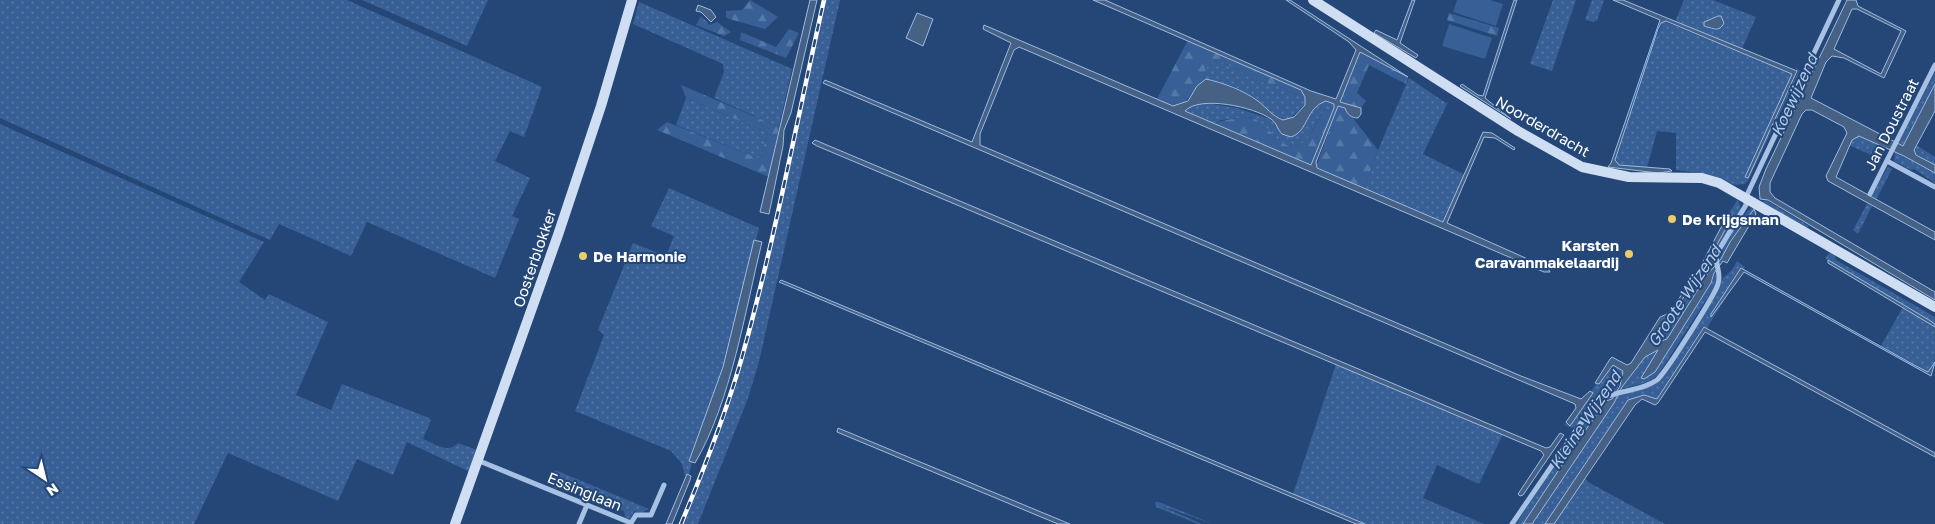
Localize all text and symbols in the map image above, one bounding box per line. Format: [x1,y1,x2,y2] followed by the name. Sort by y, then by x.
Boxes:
[1766,49,1823,139] water label: Koewijzend
[1860,75,1922,173] street label: Jan Doustraat
[1493,92,1593,160] street label: Noorderdracht
[509,206,559,309] street label: Oosterblokker
[1682,210,1779,228] place label: De Krijgsman
[1666,213,1678,225] marker: De Krijgsman
[1475,236,1619,271] place label: Karsten Caravanmakelaardij
[1643,240,1726,350] water label: Groote Wijzend
[593,247,687,265] place label: De Harmonie
[1623,248,1635,260] marker: Karsten Caravanmakelaardij
[577,250,589,262] marker: De Harmonie
[1545,366,1626,473] water label: Kleine Wijzend
[20,454,70,504] north arrow
[545,468,625,514] street label: Essinglaan
[44,480,62,500] text: N

